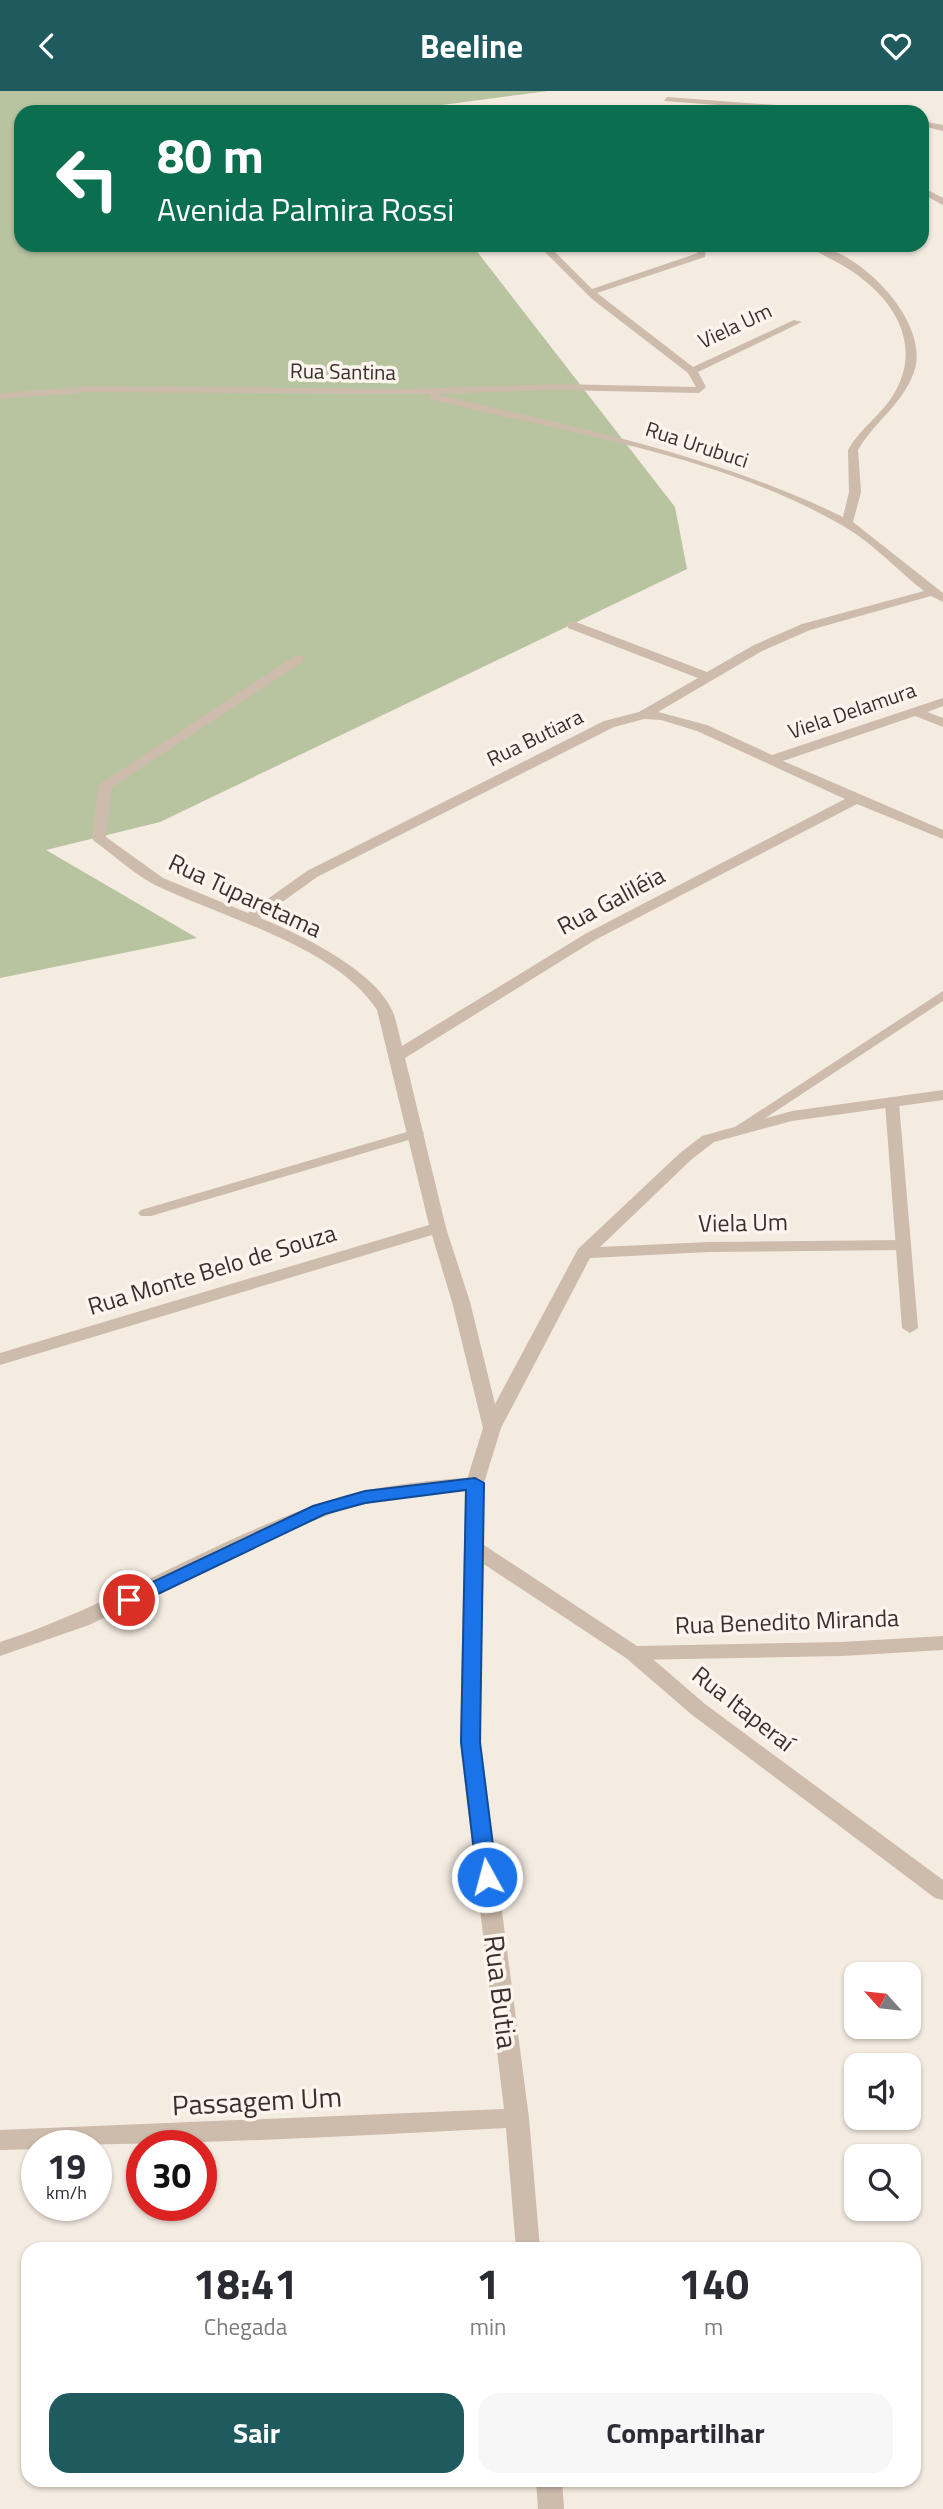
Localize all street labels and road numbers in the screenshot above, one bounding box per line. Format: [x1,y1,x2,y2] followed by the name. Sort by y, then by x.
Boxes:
[692,294,777,356] street label: Viela Um
[290,354,397,388] street label: Rua Santina
[641,412,753,476] street label: Rua Urubuci
[783,673,920,747] street label: Viela Delamura
[481,700,589,774] street label: Rua Butiara
[163,844,328,946] street label: Rua Tuparetama
[550,857,671,944] street label: Rua Galiléia
[698,1203,788,1241] street label: Viela Um
[83,1214,340,1324] street label: Rua Monte Belo de Souza
[674,1599,900,1643] street label: Rua Benedito Miranda
[685,1657,804,1761] street label: Rua Itaperaí
[473,1933,530,2051] street label: Rua Butia
[171,2075,343,2126] street label: Passagem Um

